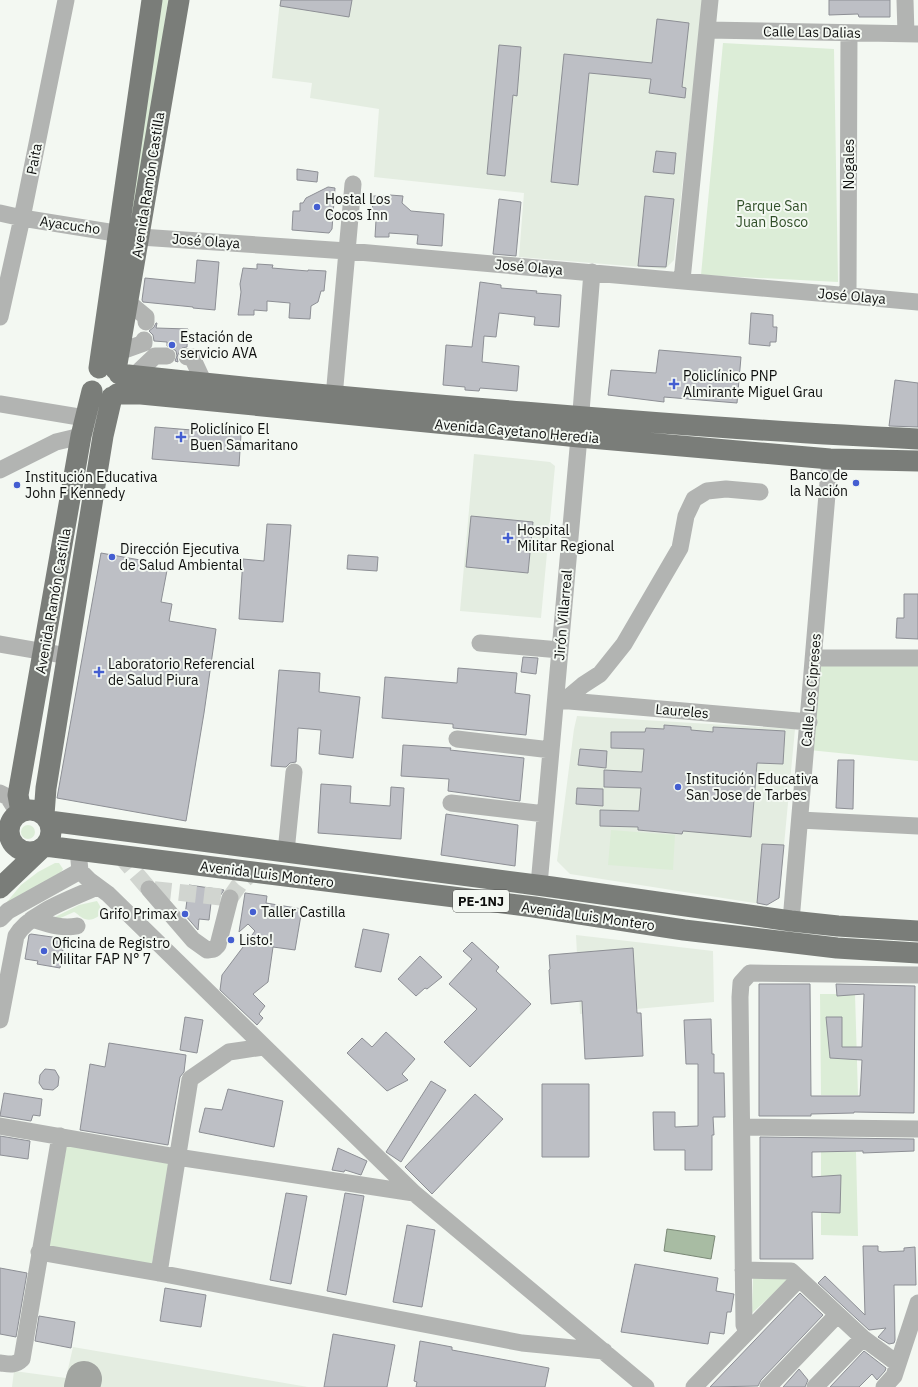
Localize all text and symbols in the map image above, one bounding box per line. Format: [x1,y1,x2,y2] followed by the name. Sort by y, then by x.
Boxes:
[763,22,861,42] street label: Calle Las Dalias
[128,110,169,259] street label: Avenida Ramón Castilla
[840,138,858,189] street label: Nogales
[22,141,46,176] street label: Paita
[325,190,391,224] place label: Hostal Los Cocos Inn
[736,197,808,231] park label: Parque San Juan Bosco
[312,202,322,212] marker: Hostal Los Cocos Inn
[39,212,102,238] street label: Ayacucho
[171,230,241,252] street label: José Olaya
[494,255,564,279] street label: José Olaya
[817,284,887,308] street label: José Olaya
[180,328,257,362] place label: Estación de servicio AVA
[167,340,177,350] marker: Estación de servicio AVA
[683,367,823,401] place label: Policlínico PNP Almirante Miguel Grau
[668,378,680,390] marker: Policlínico PNP Almirante Miguel Grau
[434,415,601,447] street label: Avenida Cayetano Heredia
[190,420,298,454] place label: Policlínico El Buen Samaritano
[175,431,187,443] marker: Policlínico El Buen Samaritano
[790,466,848,500] place label: Banco de la Nación
[25,468,158,502] place label: Institución Educativa John F Kennedy
[851,478,861,488] marker: Banco de la Nación
[12,480,22,490] marker: Institución Educativa John F Kennedy
[517,521,615,555] place label: Hospital Militar Regional
[31,526,75,675] street label: Avenida Ramón Castilla
[502,532,514,544] marker: Hospital Militar Regional
[120,540,243,574] place label: Dirección Ejecutiva de Salud Ambiental
[107,552,117,562] marker: Dirección Ejecutiva de Salud Ambiental
[550,569,576,661] street label: Jirón Villarreal
[797,632,825,748] street label: Calle Los Cipreses
[108,655,255,689] place label: Laboratorio Referencial de Salud Piura
[93,666,105,678] marker: Laboratorio Referencial de Salud Piura
[655,700,710,722] street label: Laureles
[686,770,819,804] place label: Institución Educativa San Jose de Tarbes
[673,782,683,792] marker: Institución Educativa San Jose de Tarbes
[199,857,335,891] street label: Avenida Luis Montero
[453,890,509,912] road number: PE-1NJ
[520,898,656,934] street label: Avenida Luis Montero
[261,903,346,921] place label: Taller Castilla
[99,905,177,923] place label: Grifo Primax
[248,907,258,917] marker: Taller Castilla
[180,909,190,919] marker: Grifo Primax
[239,931,273,949] place label: Listo!
[52,934,170,968] place label: Oficina de Registro Militar FAP N° 7
[226,935,236,945] marker: Listo!
[39,946,49,956] marker: Oficina de Registro Militar FAP N° 7

